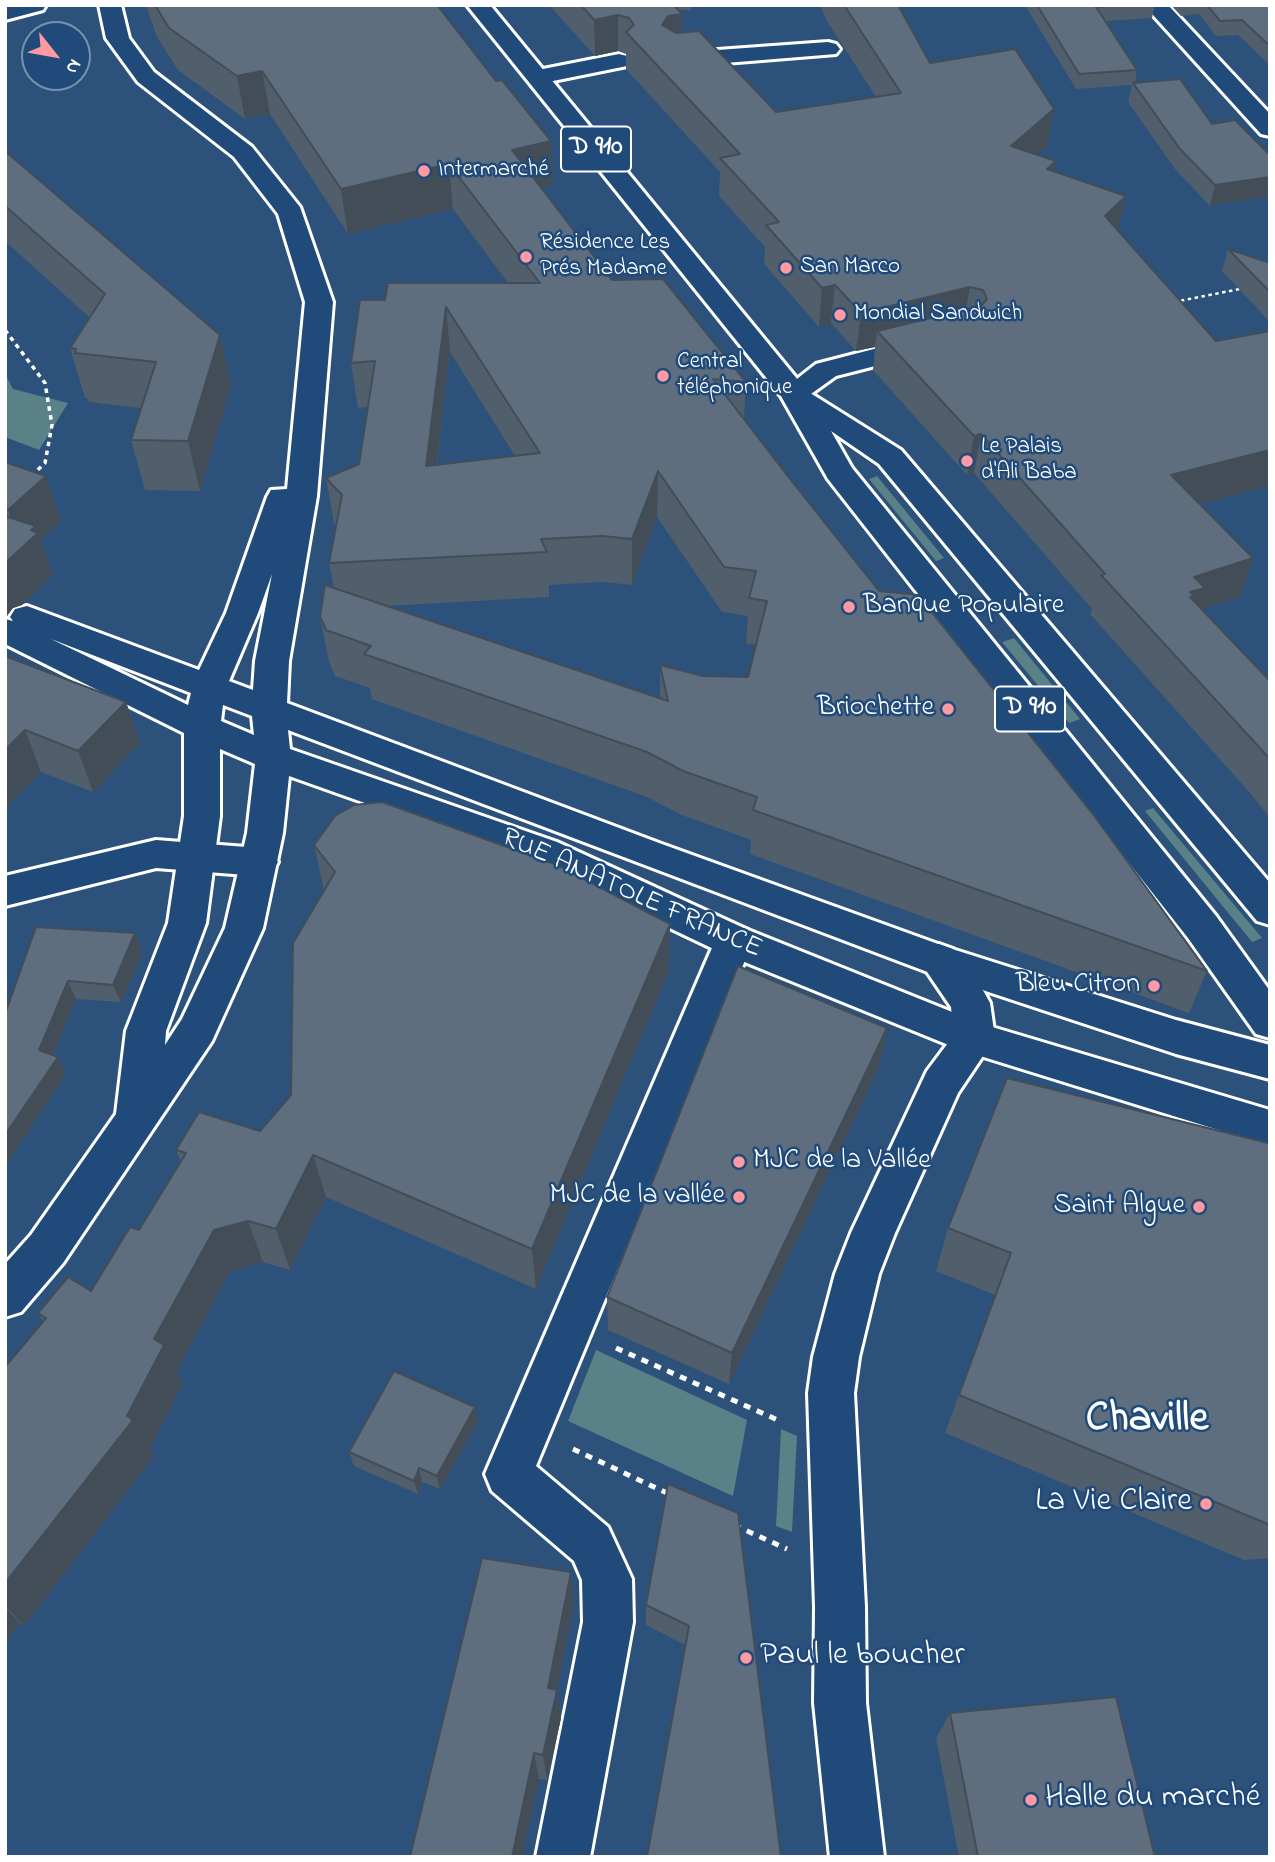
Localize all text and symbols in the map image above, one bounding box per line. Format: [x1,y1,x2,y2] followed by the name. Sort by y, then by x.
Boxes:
[21,21,91,91] north arrow
[58,54,88,78] text: N
[561,126,631,172] road number: D 910
[438,157,549,185] place label: Intermarché
[416,163,432,179] marker: Intermarché
[540,230,670,284] place label: Résidence Les Prés Madame
[518,249,534,265] marker: Résidence Les Prés Madame
[800,254,900,282] place label: San Marco
[778,260,794,276] marker: San Marco
[854,301,1022,329] place label: Mondial Sandwich
[832,307,848,323] marker: Mondial Sandwich
[677,349,792,403] place label: Central téléphonique
[655,368,671,384] marker: Central téléphonique
[981,434,1077,488] place label: Le Palais d'Ali Baba
[959,453,975,469] marker: Le Palais d'Ali Baba
[863,590,1064,624] place label: Banque Populaire
[841,599,857,615] marker: Banque Populaire
[995,687,1065,732] road number: D 910
[817,692,934,726] place label: Briochette
[940,701,956,717] marker: Briochette
[496,822,766,968] street label: RUE ANATOLE FRANCE
[1016,969,1140,1003] place label: Bleu Citron
[1146,978,1162,994] marker: Bleu Citron
[753,1145,931,1179] place label: MJC de la Vallée
[731,1154,747,1170] marker: MJC de la Vallée
[549,1180,725,1214] place label: MJC de la vallée
[731,1189,747,1205] marker: MJC de la vallée
[1054,1190,1185,1224] place label: Saint Algue
[1191,1199,1207,1215] marker: Saint Algue
[1086,1397,1208,1447] district label: Chaville
[1035,1484,1192,1524] place label: La Vie Claire
[1198,1496,1214,1512] marker: La Vie Claire
[760,1638,965,1678] place label: Paul le boucher
[738,1650,754,1666] marker: Paul le boucher
[1045,1780,1260,1820] place label: Halle du marché
[1023,1792,1039,1808] marker: Halle du marché

